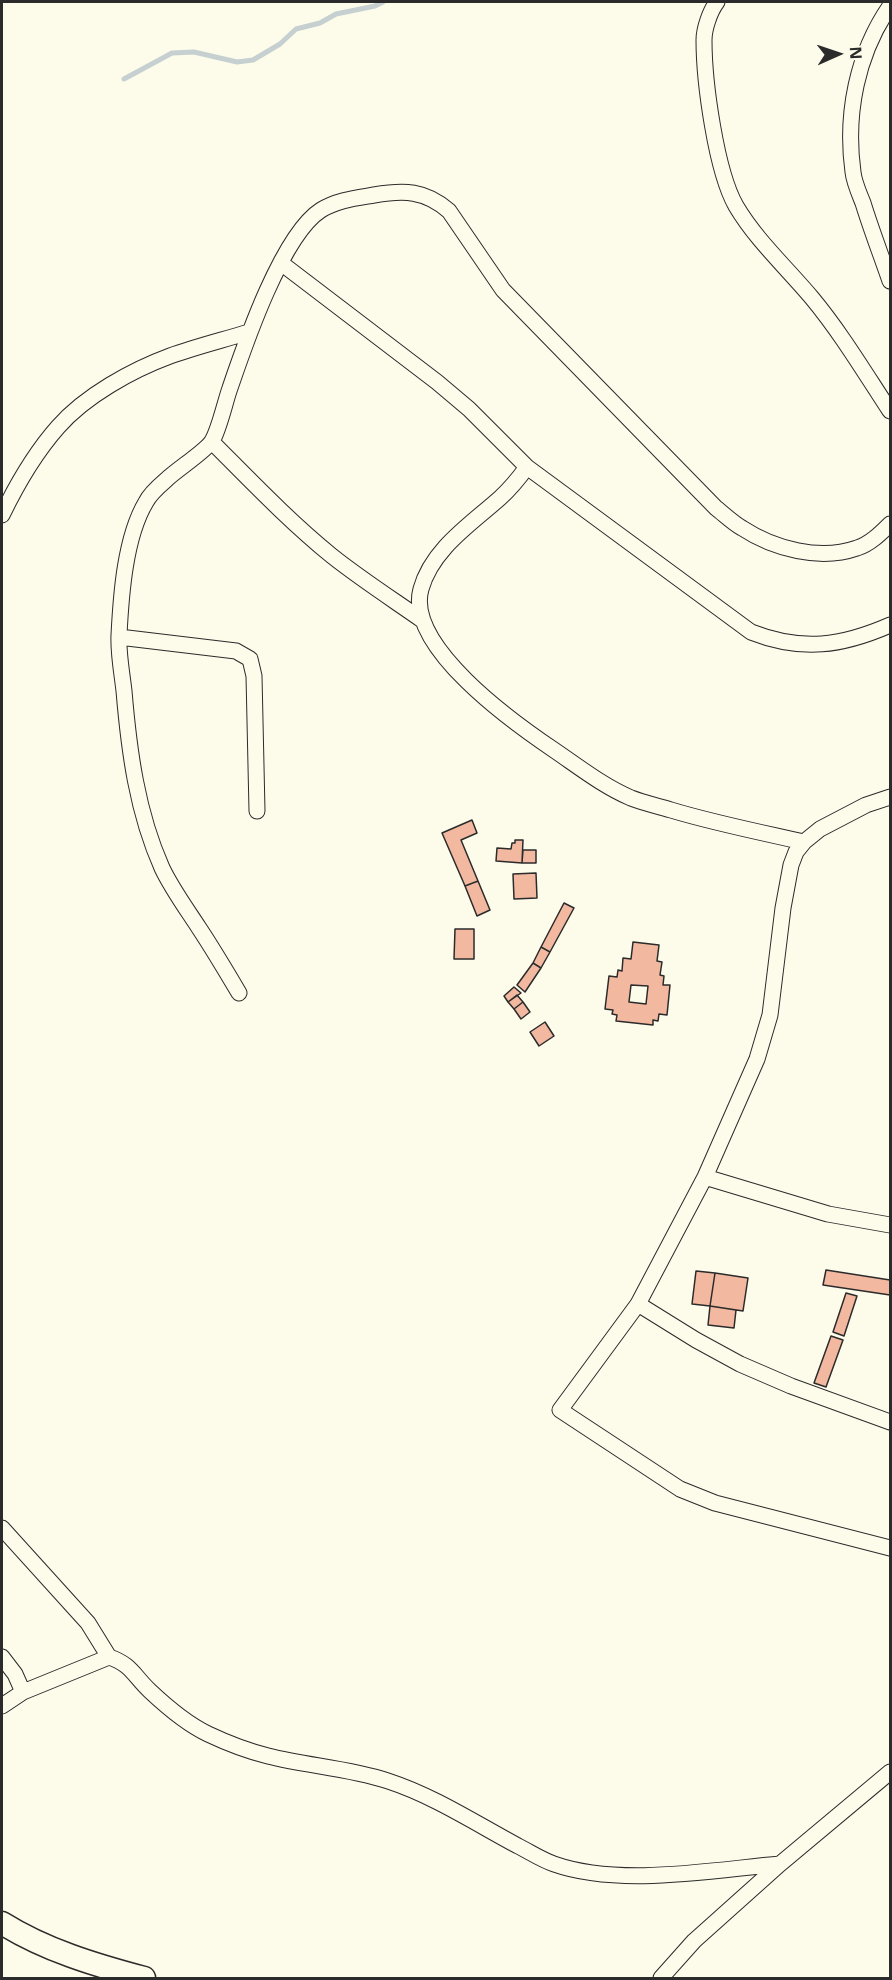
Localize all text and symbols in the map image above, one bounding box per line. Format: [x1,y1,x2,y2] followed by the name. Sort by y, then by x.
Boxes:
[808,24,868,84] north arrow
[845,46,867,60] text: N

